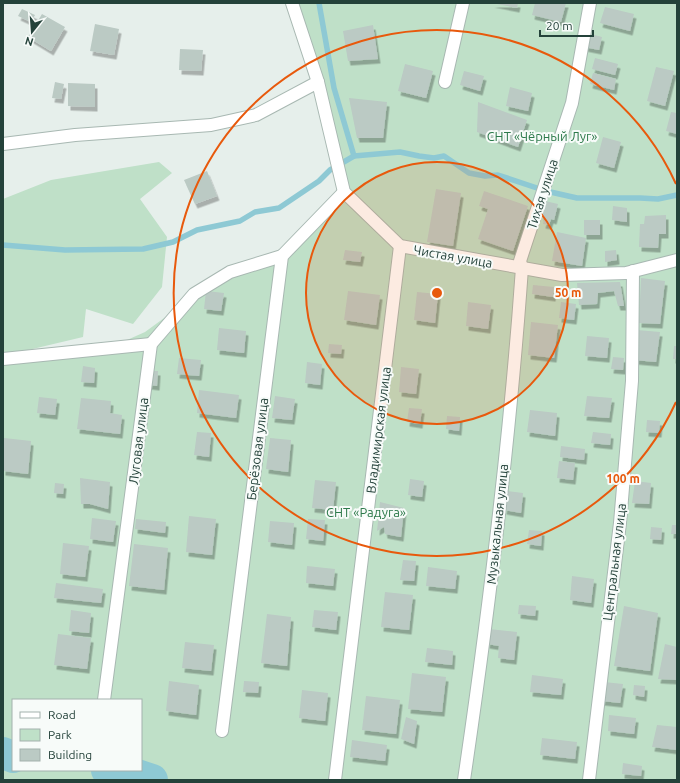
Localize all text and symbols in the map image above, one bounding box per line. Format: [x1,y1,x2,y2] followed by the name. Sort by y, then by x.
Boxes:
[12,12,52,52] north arrow
[540,12,593,38] scale bar
[546,19,573,32] text: 20 m
[23,35,35,49] text: N
[487,129,597,143] park label: СНТ «Чёрный Луг»
[524,157,560,231] street label: Тихая улица
[412,242,494,270] street label: Чистая улица
[430,286,444,300] centre of rings
[555,286,581,299] text: 50 m
[363,366,393,494] street label: Владимирская улица
[126,397,150,485] street label: Луговая улица
[244,397,270,501] street label: Берёзовая улица
[484,463,510,585] street label: Музыкальная улица
[606,472,640,485] text: 100 m
[600,503,628,621] street label: Центральная улица
[326,505,406,519] park label: СНТ «Радуга»
[12,699,142,771] legend
[48,708,76,721] text: Road
[48,728,72,741] text: Park
[48,748,92,761] text: Building

